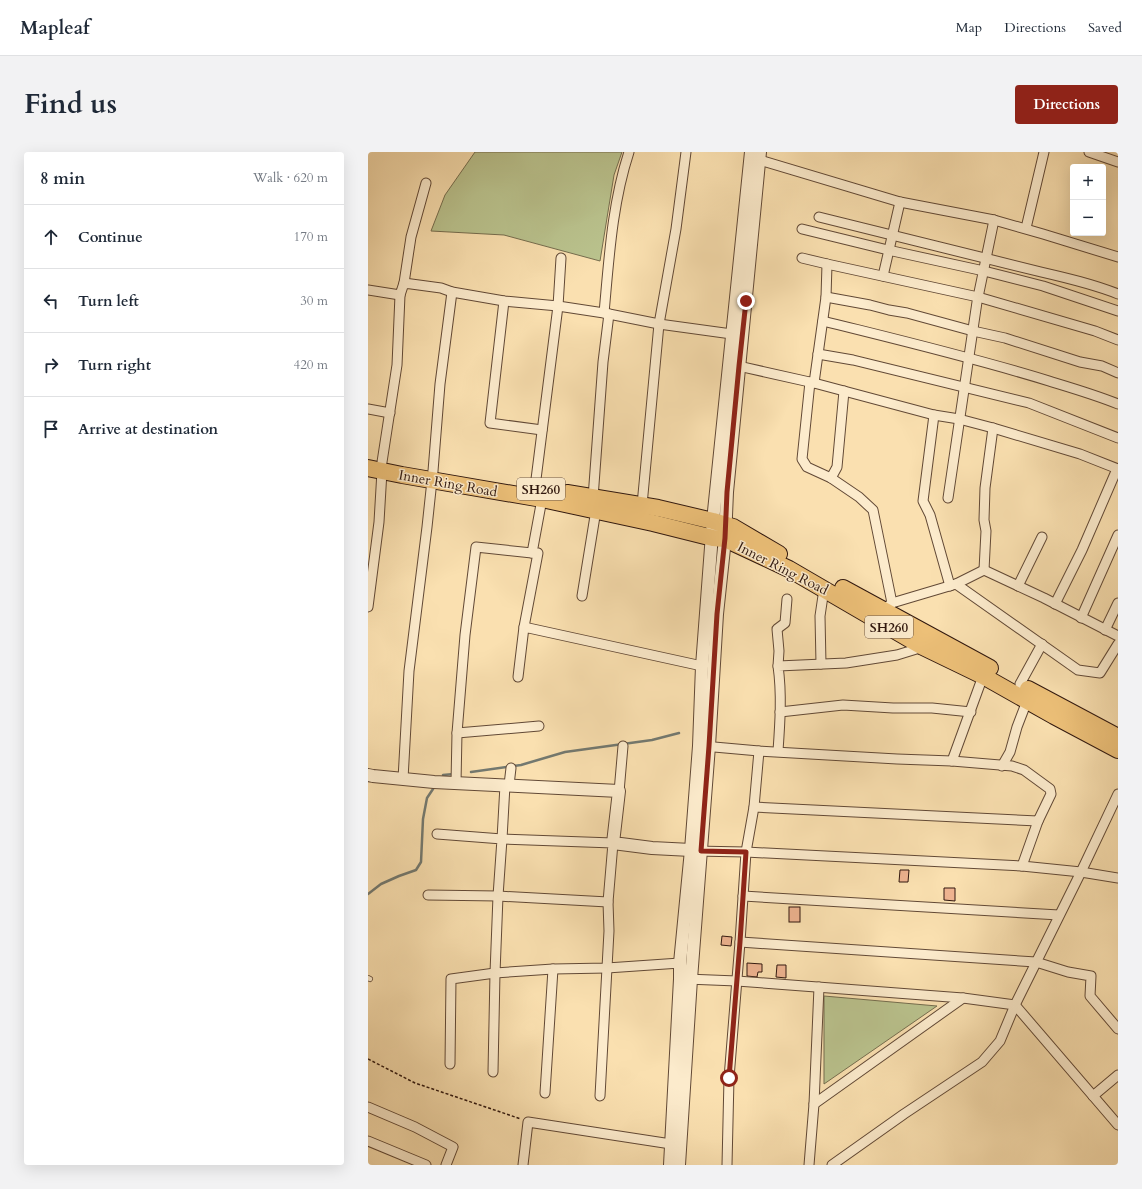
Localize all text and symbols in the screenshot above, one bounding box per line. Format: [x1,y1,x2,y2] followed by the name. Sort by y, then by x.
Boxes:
[20,15,90,41] text: Mapleaf
[956,18,982,37] text: Map
[1004,18,1066,37] text: Directions
[1088,18,1122,37] text: Saved
[24,85,117,123] text: Find us
[1015,85,1118,124] button: Directions
[1070,164,1106,236] map controls
[1070,164,1106,200] button: +
[40,167,85,190] text: 8 min
[253,169,328,187] text: Walk · 620 m
[1070,200,1106,236] button: −
[40,226,62,248] icon: ahead
[78,227,143,247] text: Continue
[294,228,328,246] text: 170 m
[40,290,62,312] icon: left
[78,291,139,311] text: Turn left
[300,292,328,310] text: 30 m
[737,292,755,310] route end
[40,354,62,376] icon: right
[78,355,151,375] text: Turn right
[294,356,328,374] text: 420 m
[40,418,62,440] icon: arrive
[78,419,218,439] text: Arrive at destination
[397,465,499,502] street label: Inner Ring Road
[517,478,565,500] road number: SH260
[734,537,832,600] street label: Inner Ring Road
[865,616,913,638] road number: SH260
[720,1069,738,1087] route start

